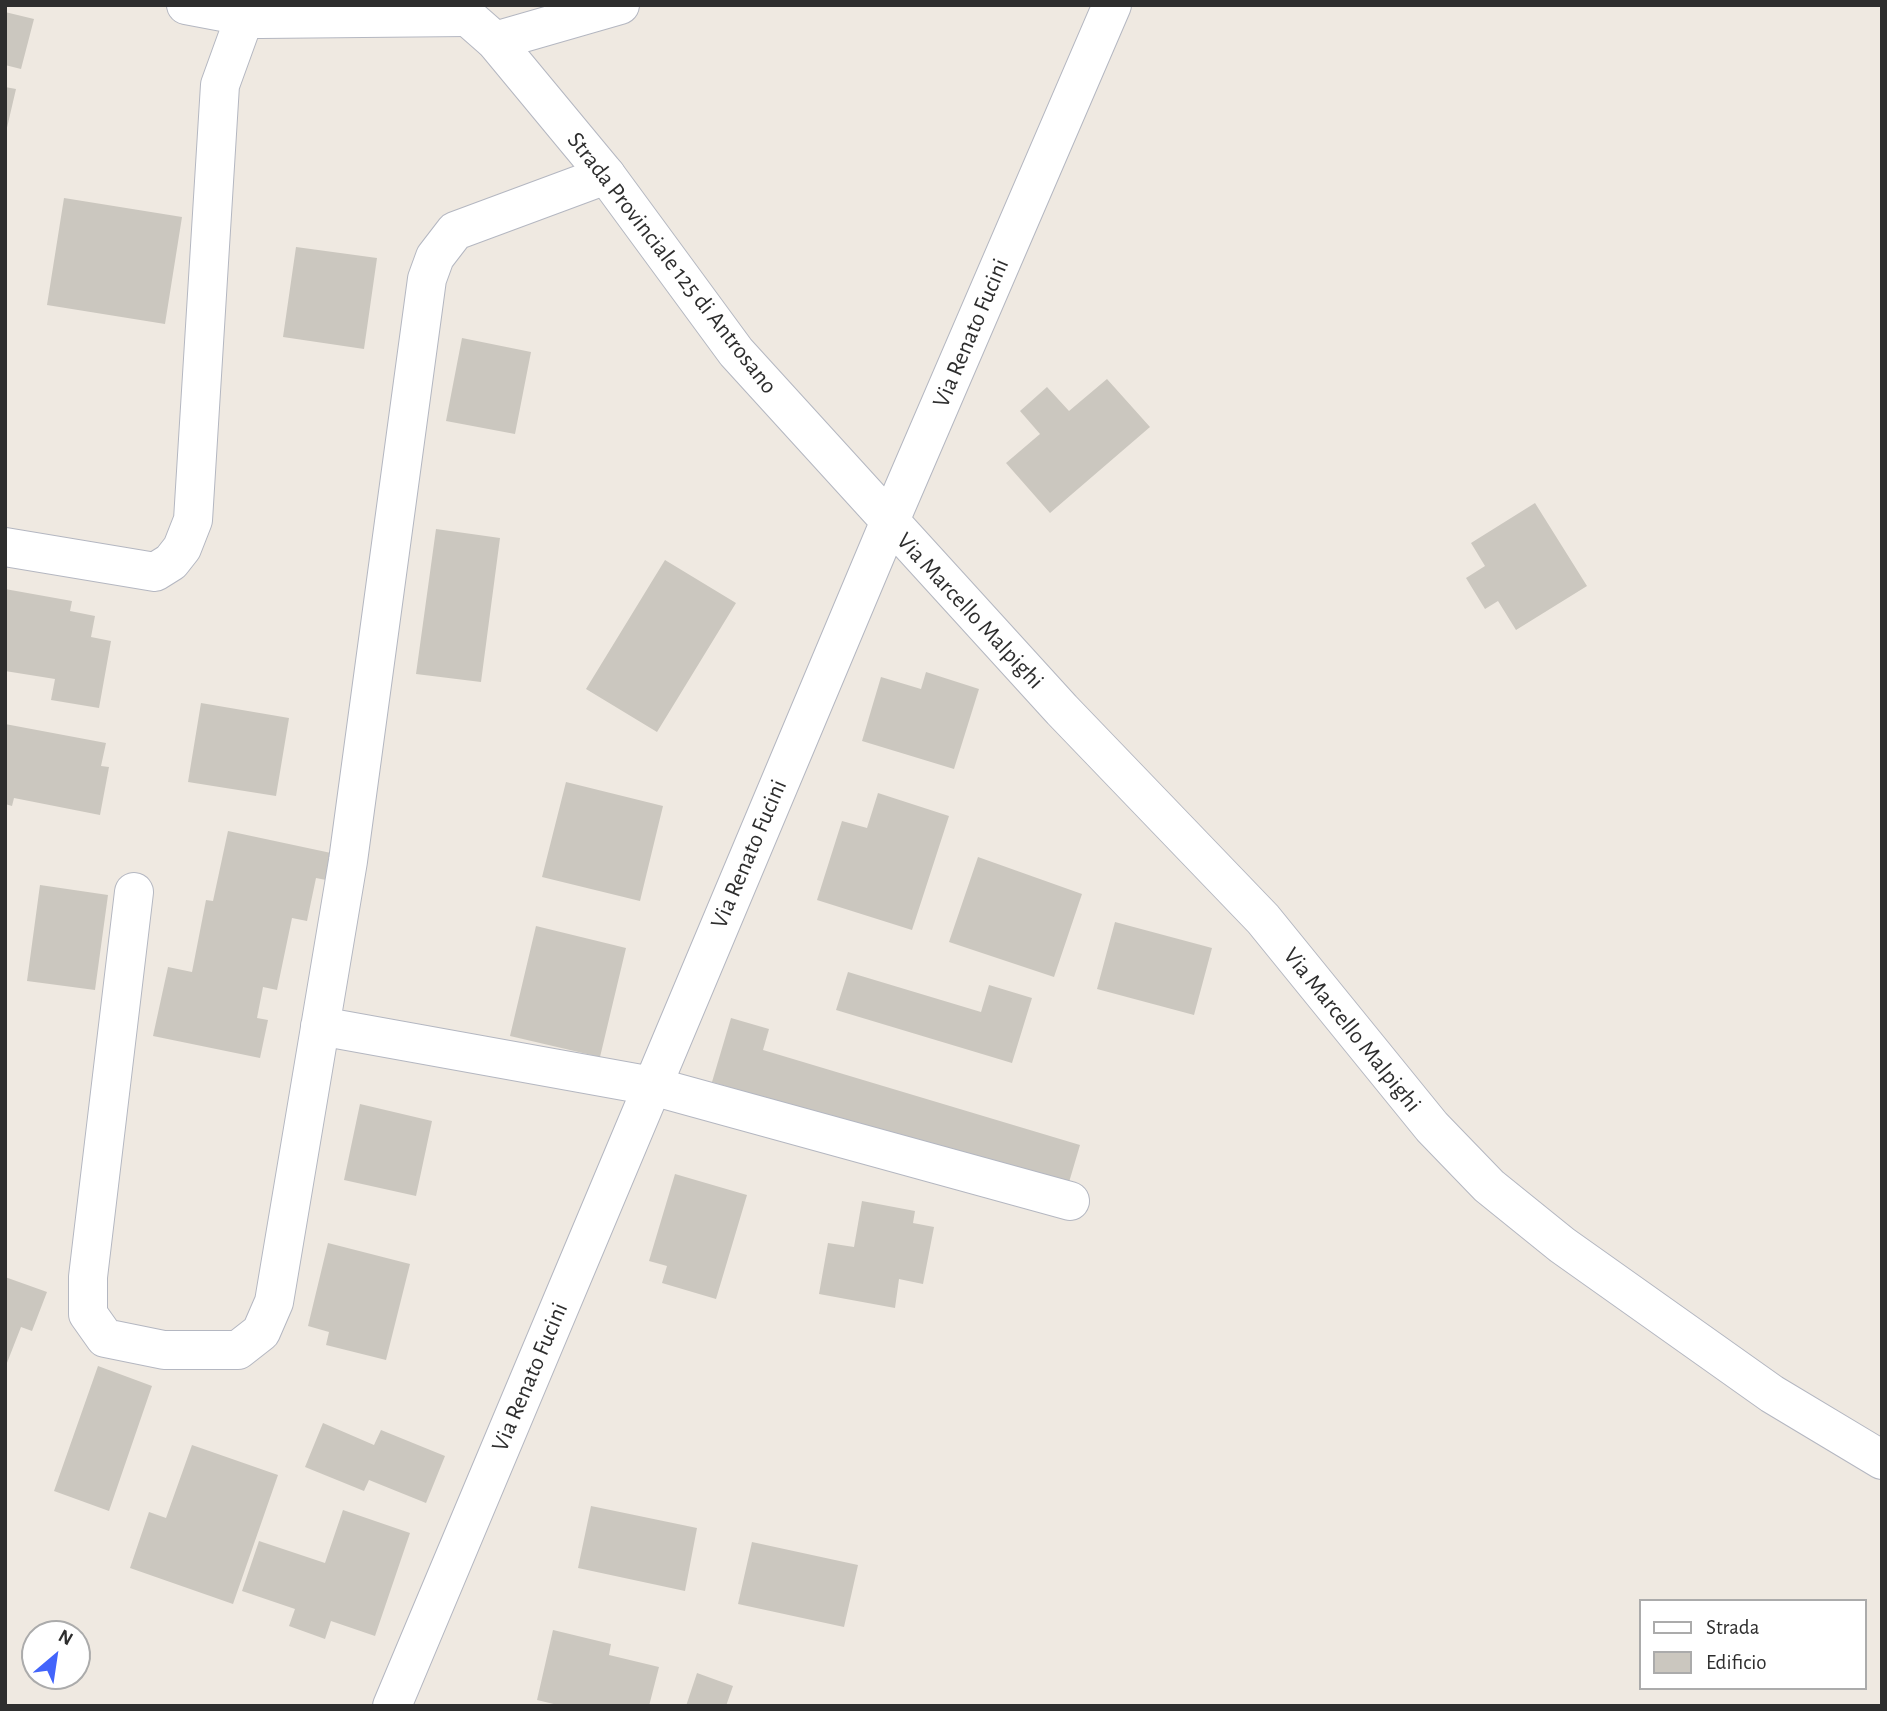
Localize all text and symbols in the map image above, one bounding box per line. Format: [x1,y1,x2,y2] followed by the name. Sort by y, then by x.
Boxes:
[561,126,783,400] street label: Strada Provinciale 125 di Antrosano
[927,254,1015,412] street label: Via Renato Fucini
[890,527,1050,695] street label: Via Marcello Malpighi
[705,775,793,933] street label: Via Renato Fucini
[1277,942,1427,1118] street label: Via Marcello Malpighi
[486,1298,574,1456] street label: Via Renato Fucini
[1638,1599,1866,1690] legend
[1706,1617,1759,1638] text: Strada
[21,1620,91,1690] north arrow
[55,1626,76,1649] text: N
[1706,1652,1767,1673] text: Edificio

